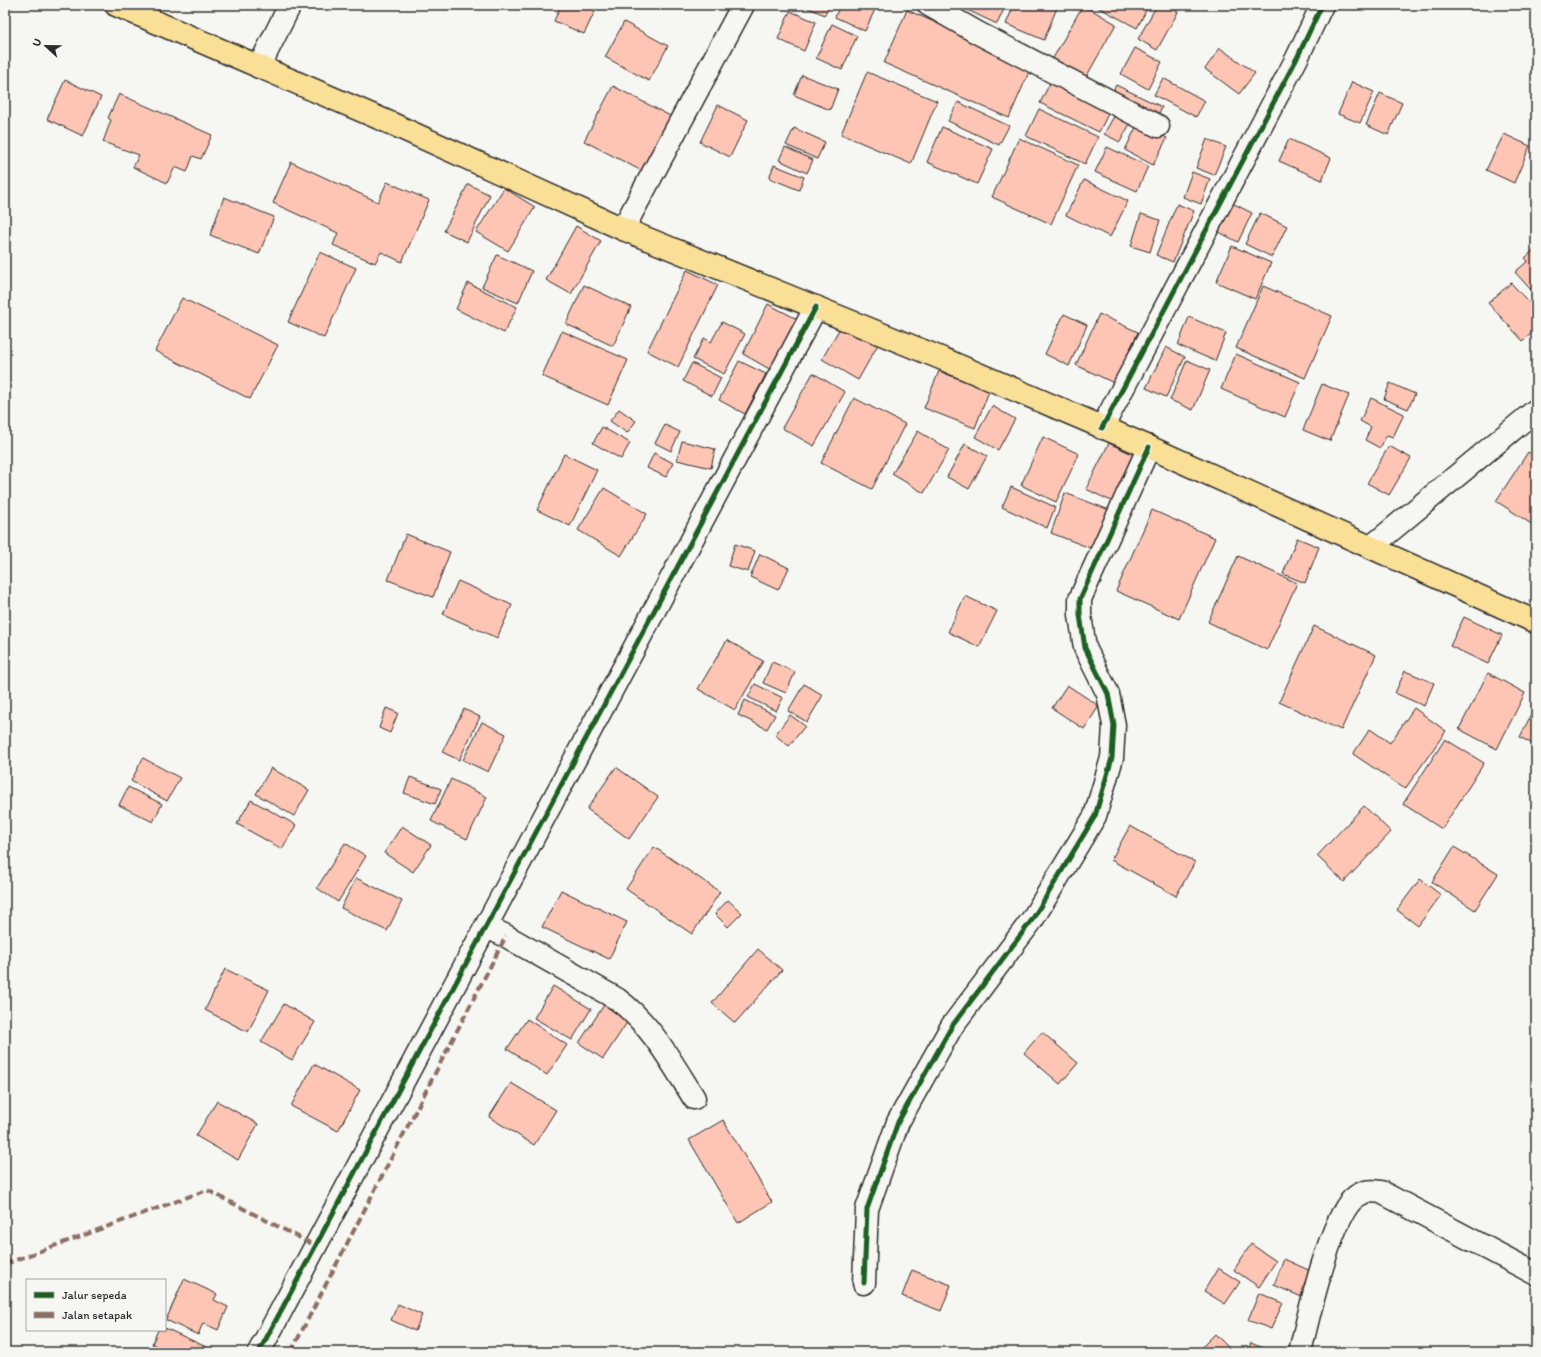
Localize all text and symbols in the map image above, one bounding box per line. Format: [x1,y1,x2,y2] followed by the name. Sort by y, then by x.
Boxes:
[26,26,66,66] north arrow
[30,37,45,48] text: U
[26,1279,166,1331] legend
[62,1288,127,1302] text: Jalur sepeda
[62,1308,133,1322] text: Jalan setapak

